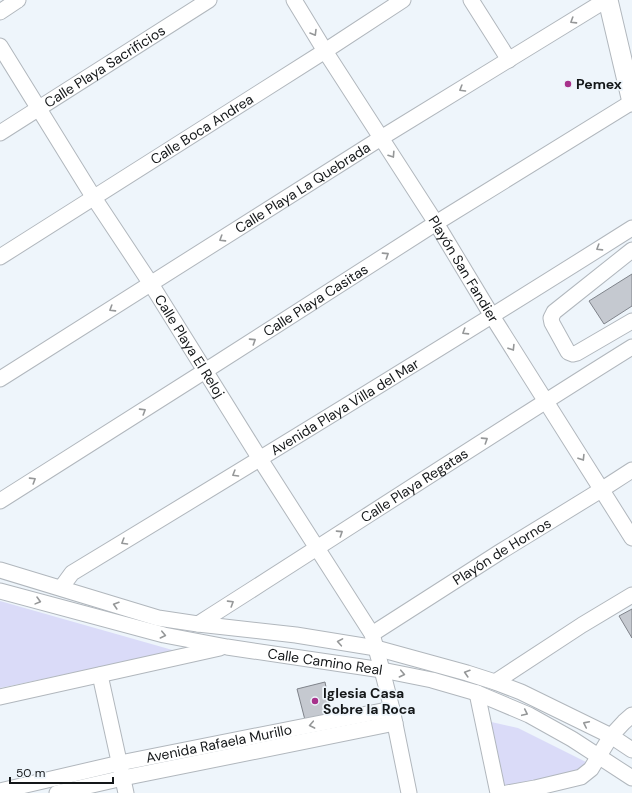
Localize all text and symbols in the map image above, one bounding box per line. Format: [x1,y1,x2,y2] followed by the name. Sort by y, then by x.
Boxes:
[570,16,577,23] one-way arrow
[41,21,168,112] street label: Calle Playa Sacrificios
[309,29,317,36] one-way arrow
[576,75,622,93] place label: Pemex
[563,79,573,89] marker: Pemex
[460,84,467,91] one-way arrow
[147,90,257,168] street label: Calle Boca Andrea
[232,138,374,237] street label: Calle Playa La Quebrada
[387,151,395,158] one-way arrow
[425,212,503,326] street label: Playón San Fandier
[219,235,226,242] one-way arrow
[596,244,603,251] one-way arrow
[382,252,389,260] one-way arrow
[260,260,371,340] street label: Calle Playa Casitas
[151,291,229,401] street label: Calle Playa El Reloj
[109,304,116,312] one-way arrow
[462,328,469,335] one-way arrow
[249,338,256,346] one-way arrow
[508,344,515,351] one-way arrow
[267,354,422,459] street label: Avenida Playa Villa del Mar
[139,408,146,415] one-way arrow
[481,437,488,445] one-way arrow
[357,444,471,526] street label: Calle Playa Regatas
[577,454,584,461] one-way arrow
[232,470,239,477] one-way arrow
[29,477,36,485] one-way arrow
[449,514,554,589] street label: Playón de Hornos
[336,530,343,538] one-way arrow
[121,537,128,544] one-way arrow
[34,596,41,605] one-way arrow
[113,601,120,610] one-way arrow
[226,601,233,608] one-way arrow
[159,630,166,639] one-way arrow
[337,638,344,647] one-way arrow
[266,644,384,679] street label: Calle Camino Real
[399,669,405,678] one-way arrow
[463,669,470,678] one-way arrow
[323,684,415,718] place label: Iglesia Casa Sobre la Roca
[310,696,320,706] marker: Iglesia Casa Sobre la Roca
[521,708,529,716] one-way arrow
[144,720,293,767] street label: Avenida Rafaela Murillo
[309,720,315,728] one-way arrow
[583,721,590,729] one-way arrow
[10,759,113,785] scale bar
[16,765,45,781] text: 50 m

